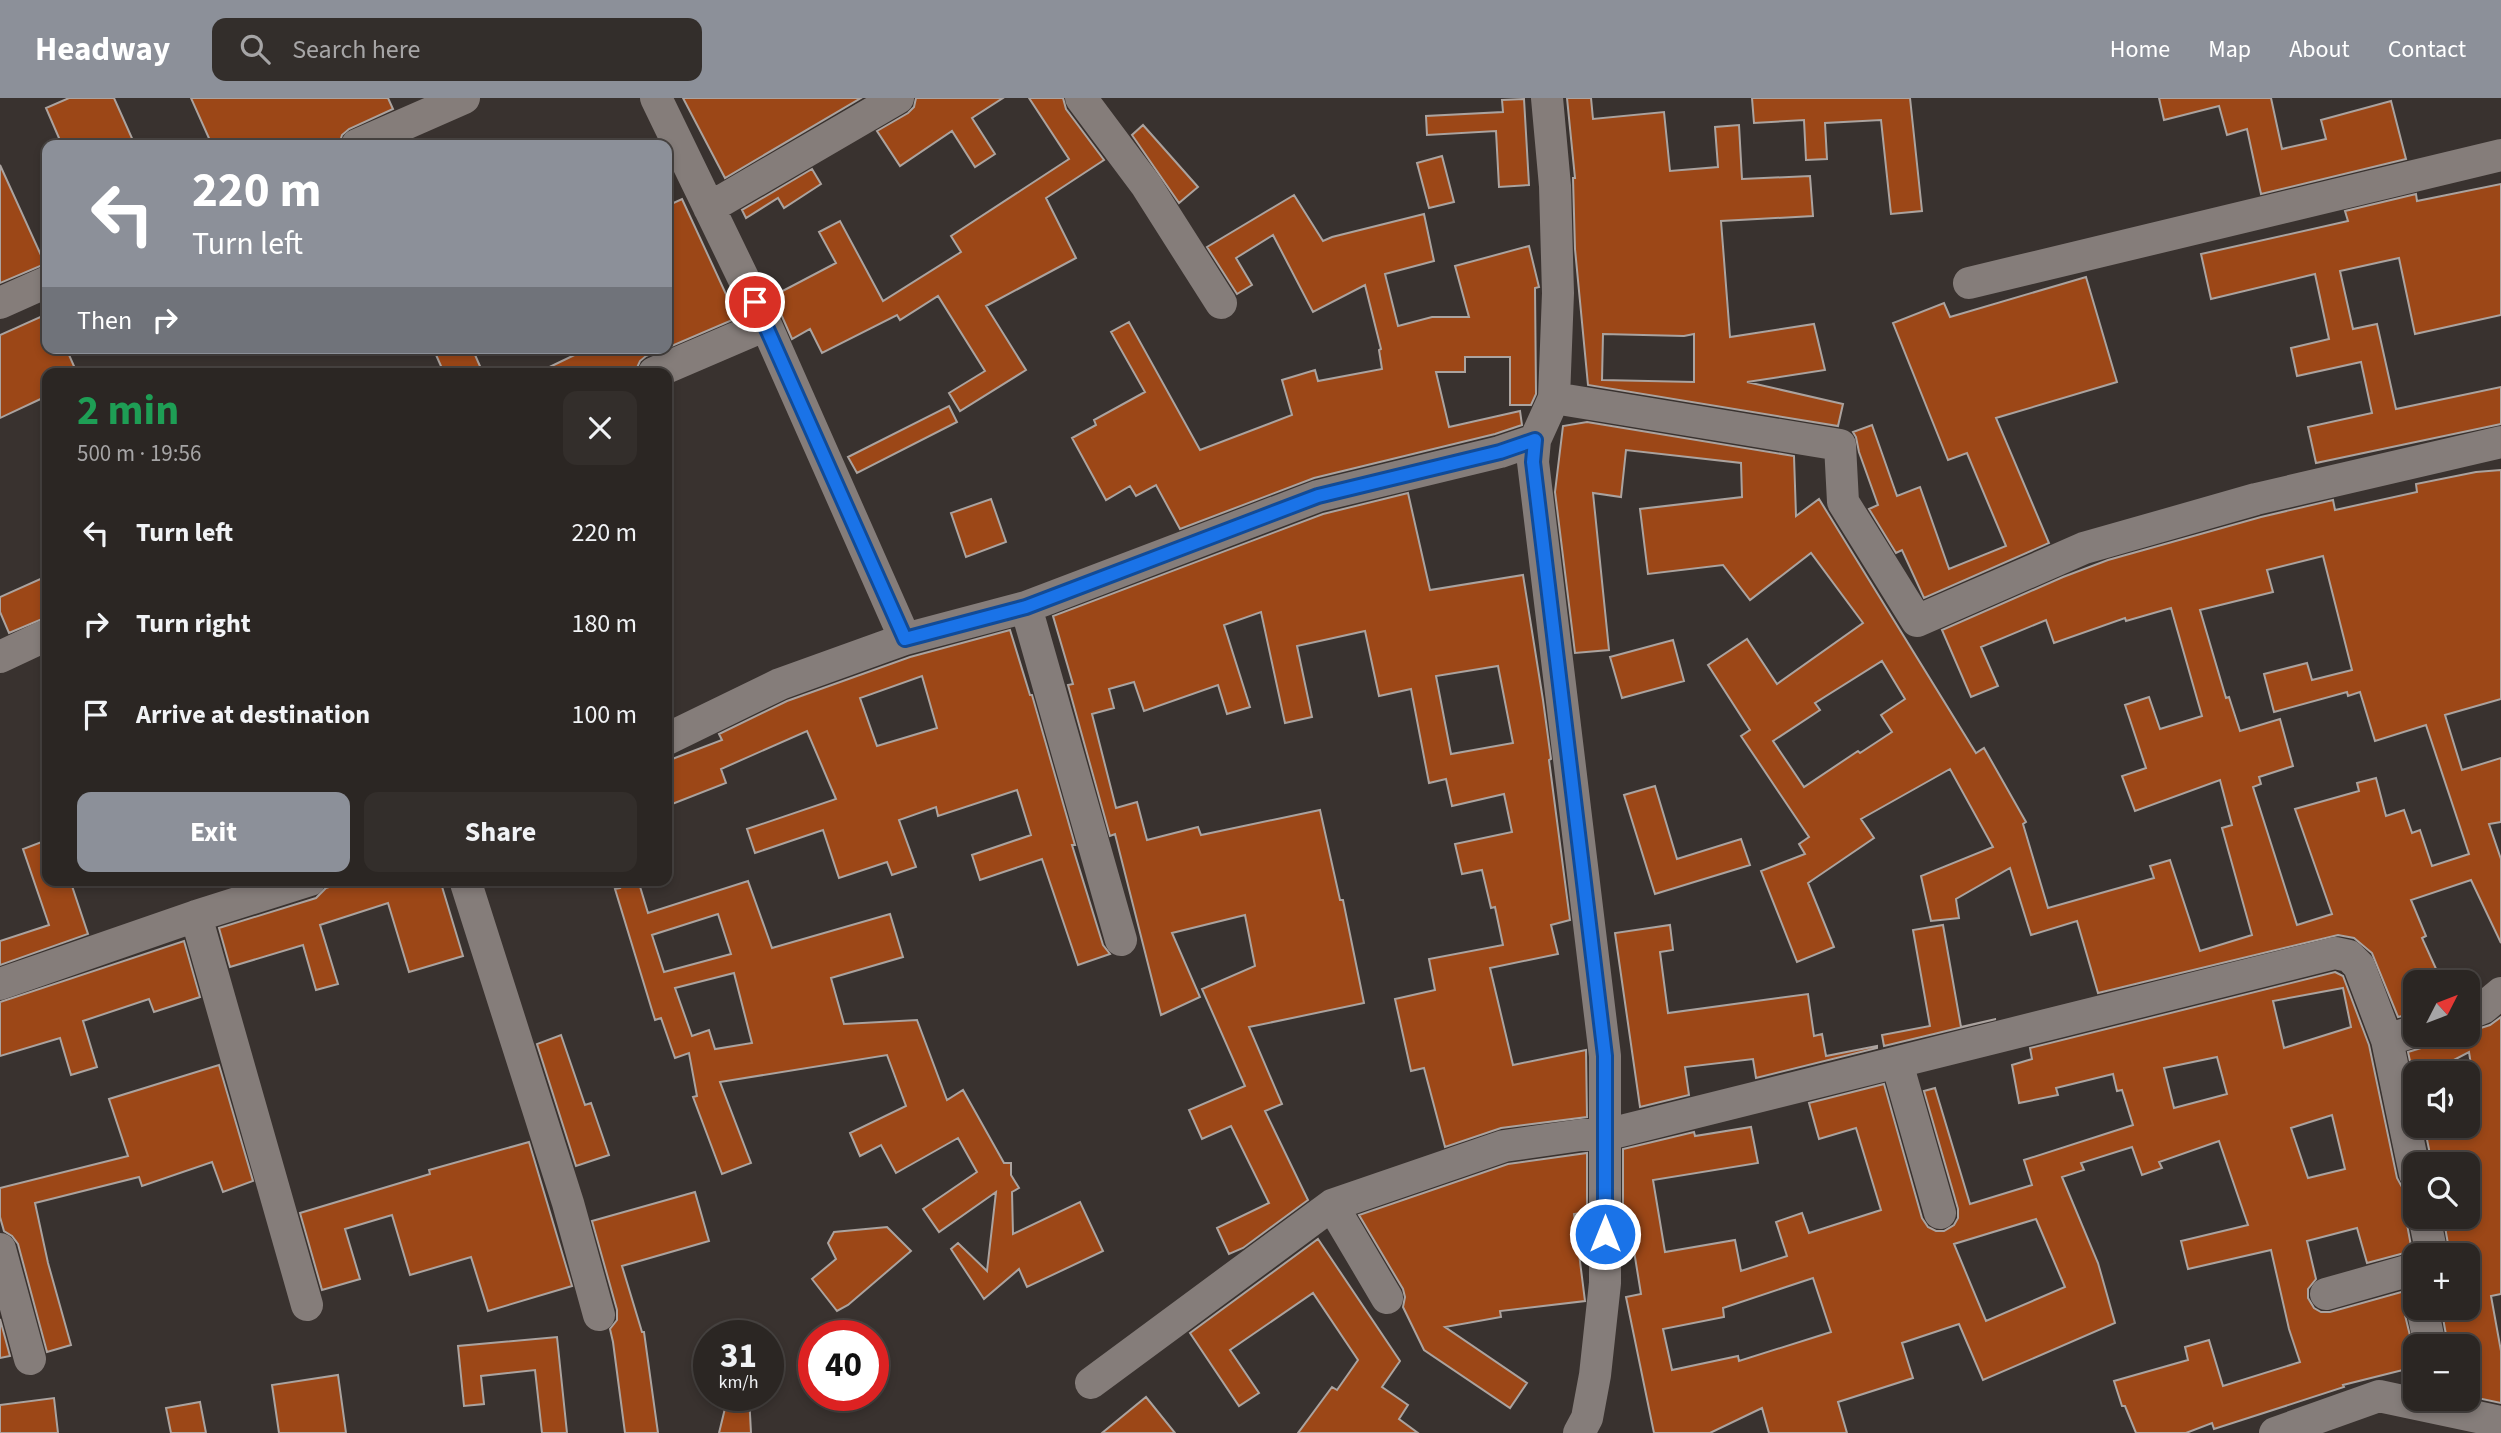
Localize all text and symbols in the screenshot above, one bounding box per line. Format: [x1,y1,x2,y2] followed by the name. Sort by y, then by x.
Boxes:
[212,18,702,81] search box
[35,26,170,73] text: Headway
[236,30,274,68] icon: search
[292,31,420,68] text: Search here
[2110,32,2170,67] text: Home
[2208,32,2251,67] text: Map
[2289,32,2350,67] text: About
[2388,32,2466,67] text: Contact
[192,156,321,226] text: 220 m
[77,168,168,259] icon: left
[192,221,303,267] text: Turn left
[725,272,785,332] pin
[736,283,774,321] icon: arrive
[146,301,184,339] icon: right
[77,302,132,339] text: Then
[77,381,179,441] text: 2 min
[563,391,637,465] button: close
[77,437,201,470] text: 500 m · 19:56
[77,514,115,552] icon: left
[136,514,233,551] text: Turn left
[571,514,637,551] text: 220 m
[77,605,115,643] icon: right
[136,605,251,642] text: Turn right
[571,605,637,642] text: 180 m
[77,696,115,734] icon: arrive
[136,696,370,733] text: Arrive at destination
[571,696,637,733] text: 100 m
[77,792,350,872] button: Exit
[364,792,637,872] button: Share
[2403,970,2480,1046] north arrow
[2403,970,2480,1411] map controls
[2403,1061,2480,1138] button: sound
[2403,1152,2480,1229] button: search
[1568,1197,1642,1271] position arrow
[2403,1243,2480,1320] button: +
[798,1320,889,1411] speed limit sign: 40
[720,1331,757,1381] text: 31
[2403,1334,2480,1411] button: −
[719,1370,758,1395] text: km/h

